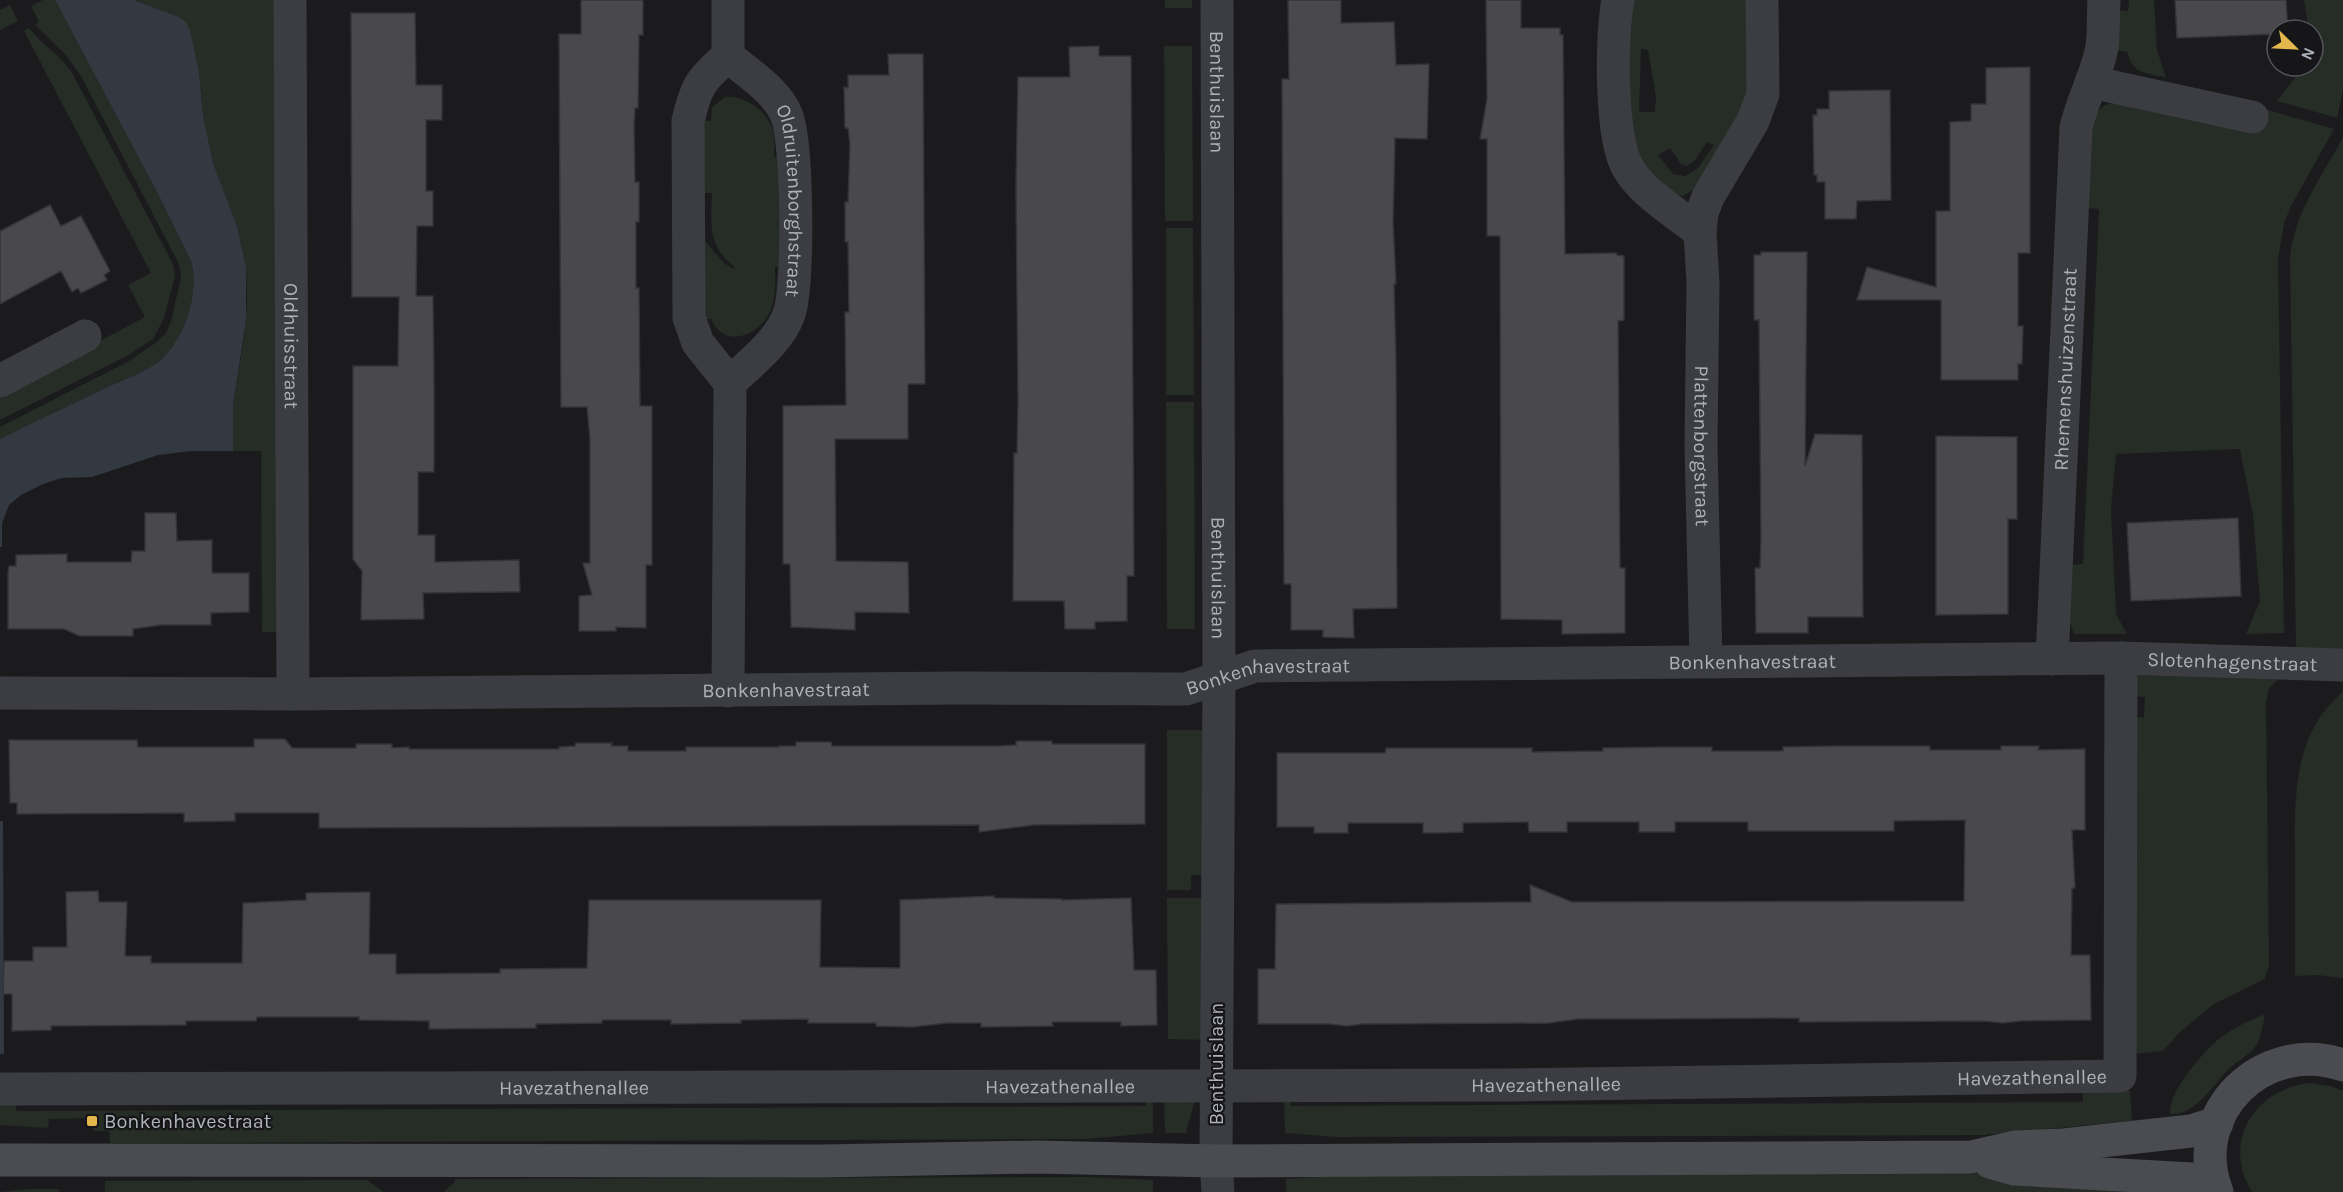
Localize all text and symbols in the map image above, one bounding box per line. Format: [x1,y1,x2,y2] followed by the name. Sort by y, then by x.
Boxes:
[2265,18,2325,78] north arrow
[1205,31,1228,153] street label: Benthuislaan
[2297,45,2319,63] text: N
[771,100,807,299] street label: Oldruitenborghstraat
[2050,267,2082,471] street label: Rhemenshuizenstraat
[279,283,303,409] street label: Oldhuisstraat
[1689,365,1714,527] street label: Plattenborgstraat
[1207,517,1230,639] street label: Benthuislaan
[2147,648,2318,676] street label: Slotenhagenstraat
[1668,650,1836,674] street label: Bonkenhavestraat
[1183,654,1350,700] street label: Bonkenhavestraat
[702,678,870,702] street label: Bonkenhavestraat
[1205,1003,1228,1125] street label: Benthuislaan
[1957,1065,2107,1090] street label: Havezathenallee
[1471,1072,1621,1097] street label: Havezathenallee
[985,1075,1135,1098] street label: Havezathenallee
[499,1076,649,1100] street label: Havezathenallee
[104,1110,272,1133] place label: Bonkenhavestraat
[85,1114,99,1128] marker: Bonkenhavestraat

